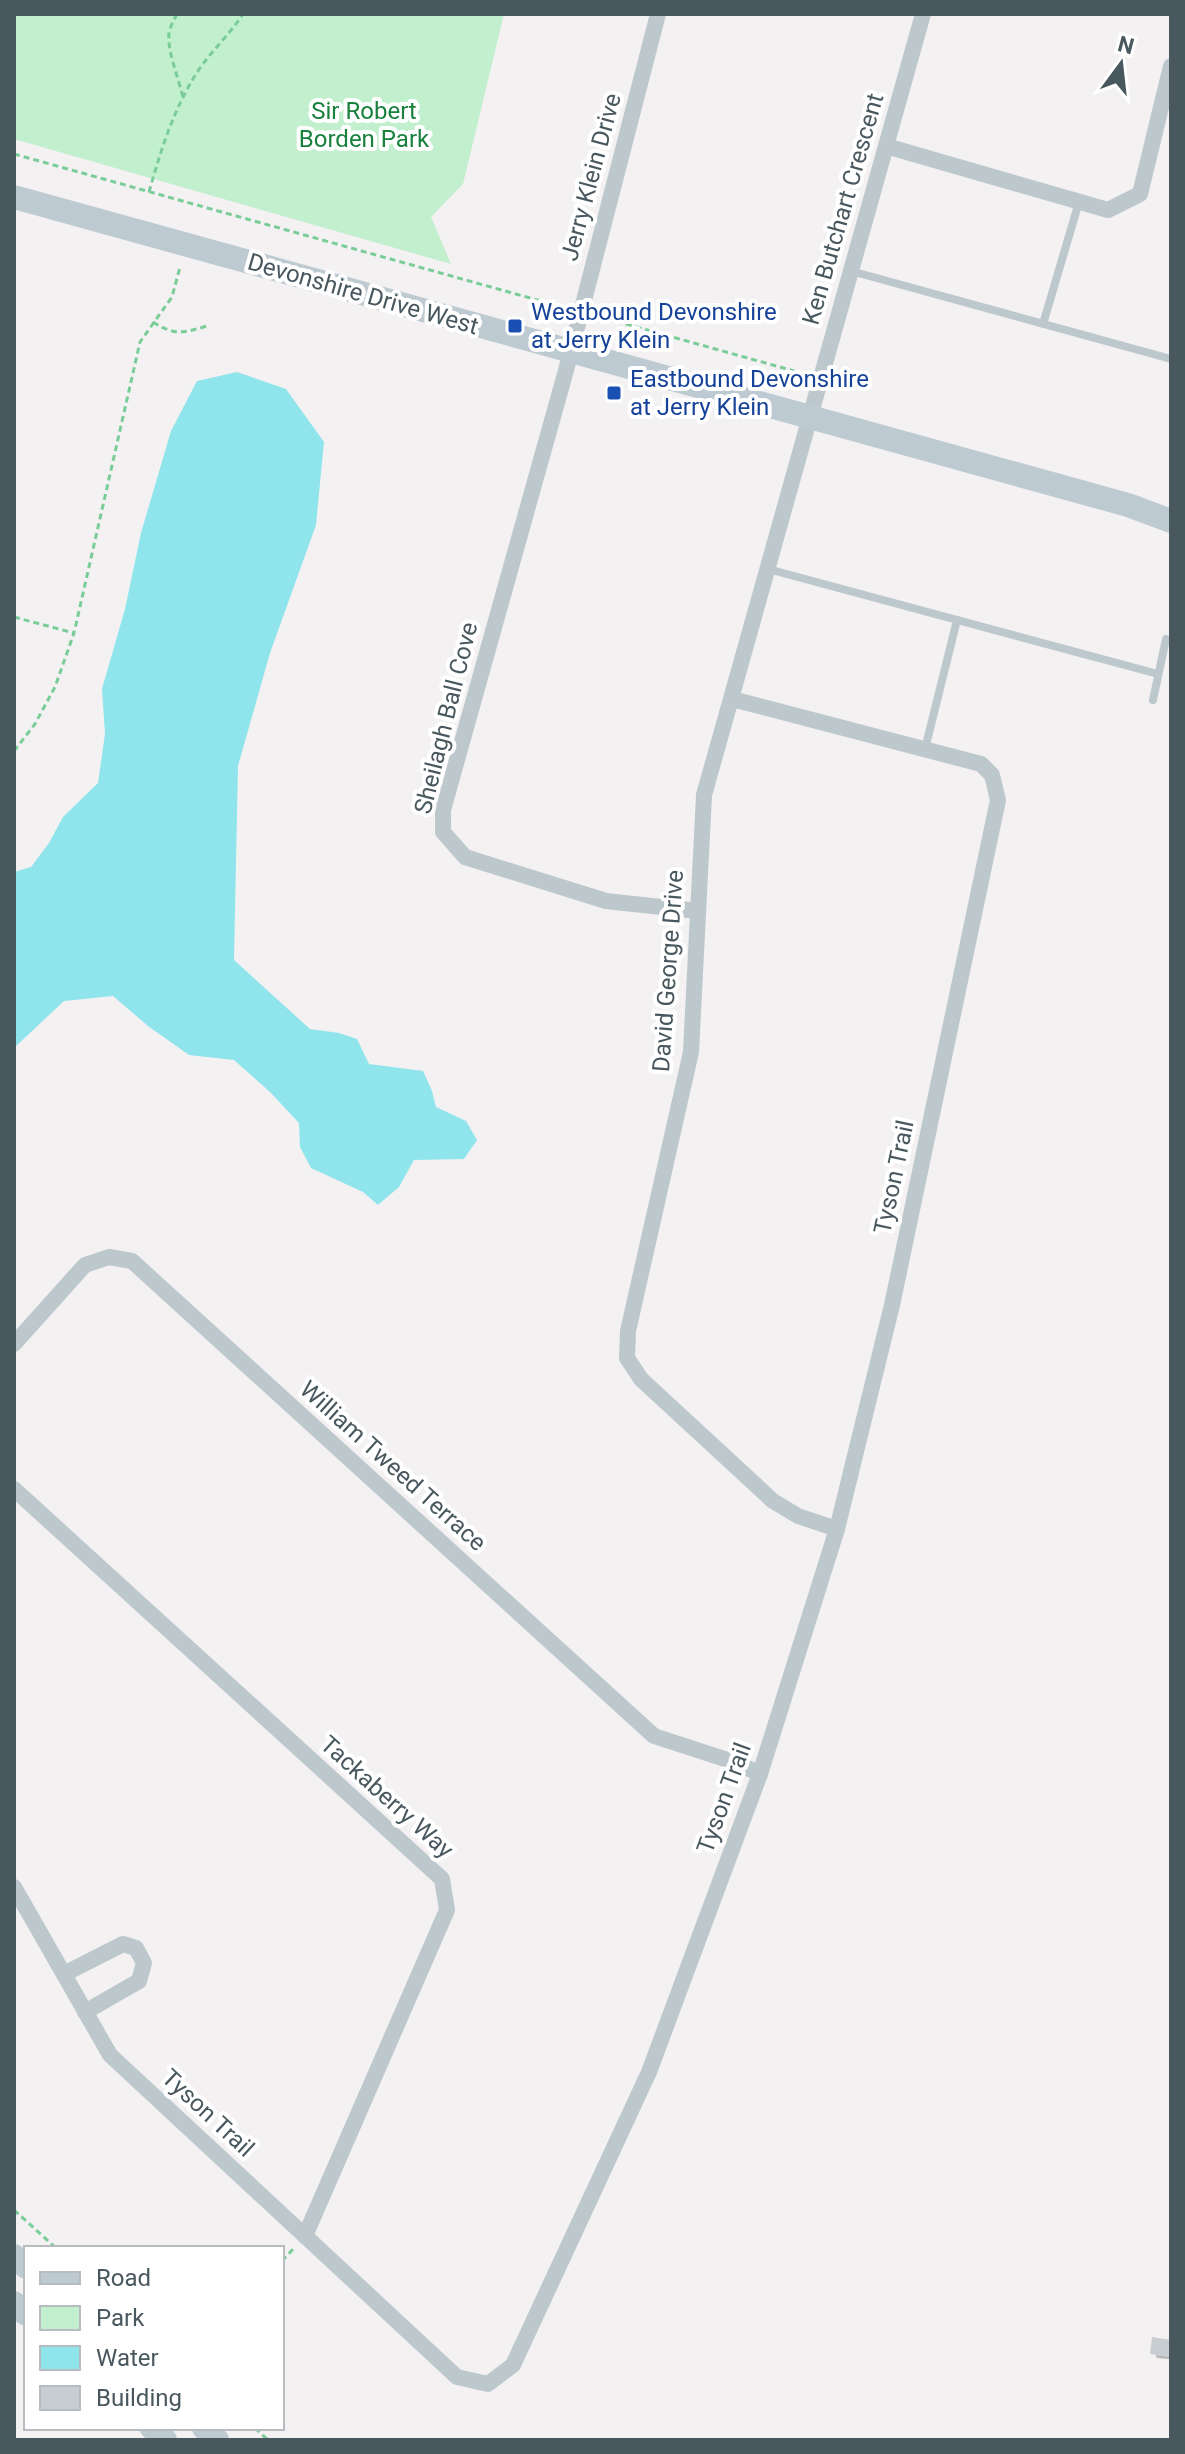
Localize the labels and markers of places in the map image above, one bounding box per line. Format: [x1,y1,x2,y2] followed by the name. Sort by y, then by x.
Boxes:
[531,298,777,354] place label: Westbound Devonshire at Jerry Klein
[506,317,524,335] marker: Westbound Devonshire at Jerry Klein
[630,365,869,421] place label: Eastbound Devonshire at Jerry Klein
[605,384,623,402] marker: Eastbound Devonshire at Jerry Klein

